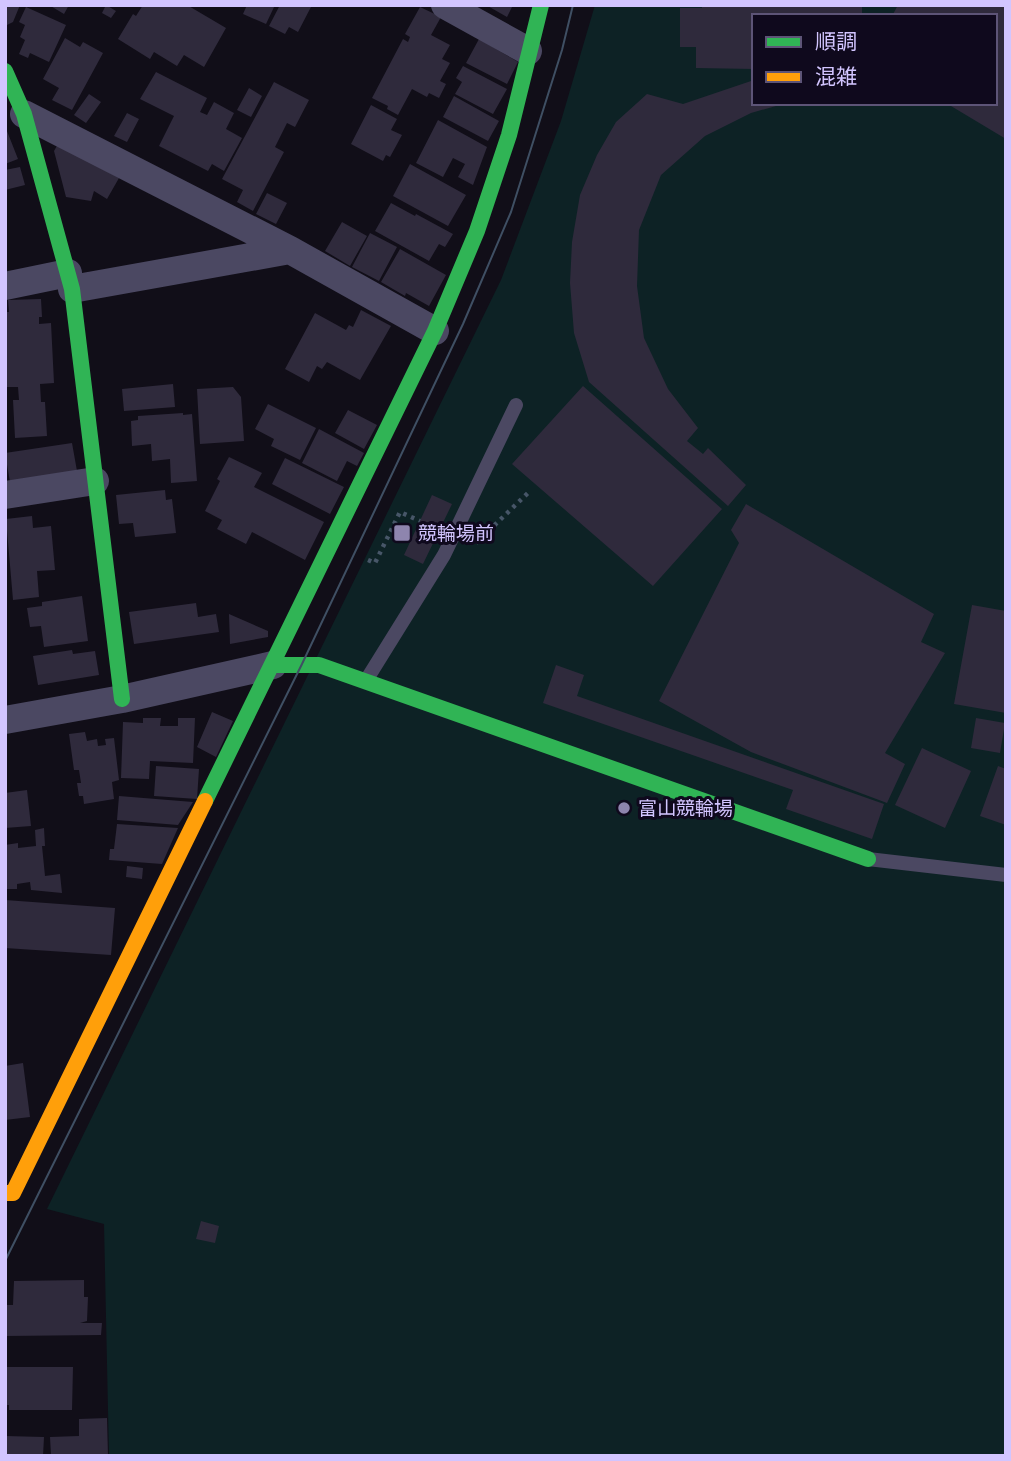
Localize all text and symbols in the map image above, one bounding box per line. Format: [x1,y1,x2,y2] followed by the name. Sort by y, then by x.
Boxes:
[752,14,997,105] legend
[815,27,857,57] text: 順調
[815,62,857,92] text: 混雑
[418,520,494,547] place label: 競輪場前
[392,523,412,543] marker: 競輪場前
[638,795,733,822] place label: 富山競輪場
[616,800,632,816] marker: 富山競輪場

